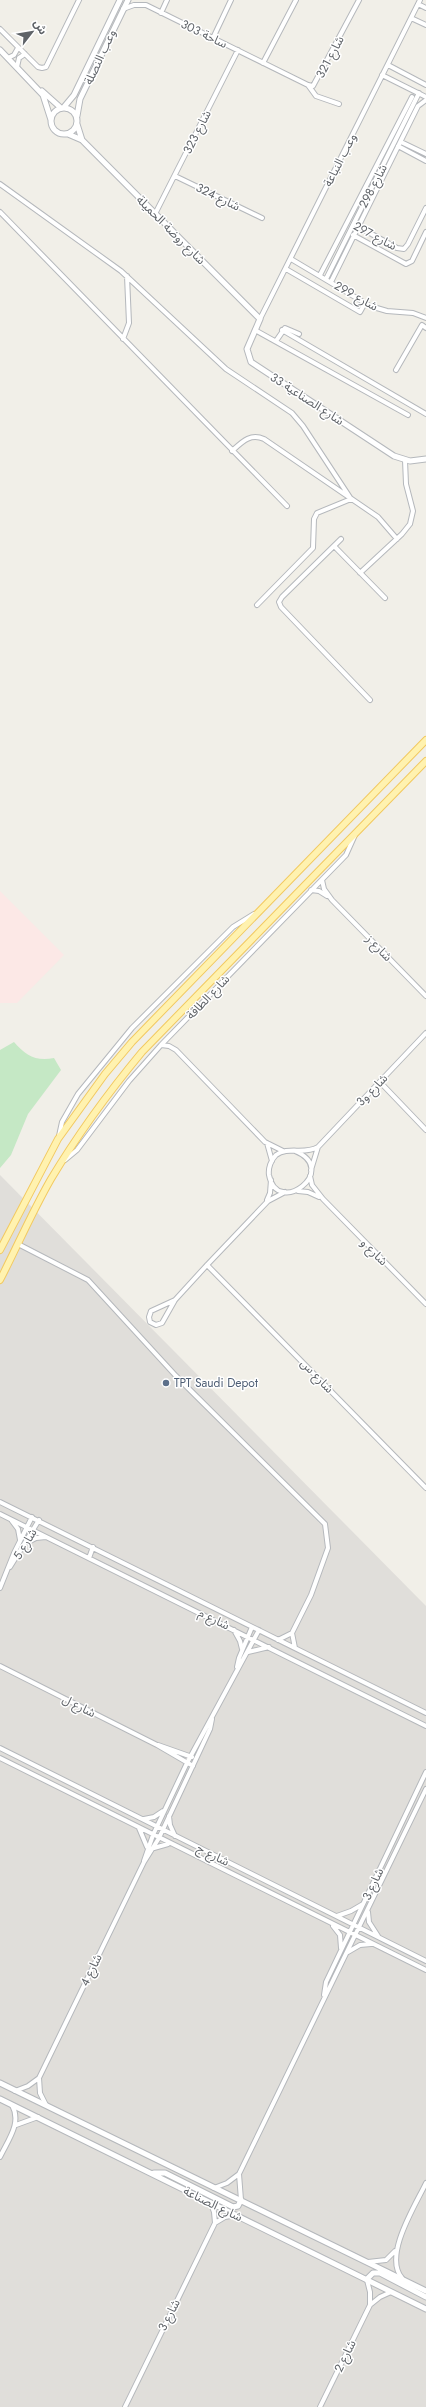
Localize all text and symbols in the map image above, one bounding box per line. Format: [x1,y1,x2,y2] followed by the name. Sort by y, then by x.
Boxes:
[12,12,52,52] north arrow
[178,15,230,53] street label: ساحة 303
[30,16,51,37] text: ش
[79,26,121,88] street label: وعب النصلة
[311,33,349,81] street label: شارع 321
[178,107,216,157] street label: شارع 323
[319,130,361,190] street label: وعب النباعة
[354,161,392,211] street label: شارع 298
[193,179,243,215] street label: شارع 324
[132,191,210,269] street label: شارع روضة الحميلة
[350,217,400,255] street label: شارع 297
[331,277,381,315] street label: شارع 299
[266,368,348,430] street label: شارع الصناعية 33
[361,930,396,966] street label: شارع ز
[182,971,234,1023] street label: شارع الطاقة
[352,1070,392,1110] street label: شارع و3
[356,1234,392,1270] street label: شارع و
[296,1355,338,1397] street label: شارع س
[174,1374,258,1392] place label: TPT Saudi Depot
[161,1378,171,1388] marker: TPT Saudi Depot
[9,1525,41,1563] street label: شارع 5
[195,1604,233,1634] street label: شارع م
[59,1690,99,1722] street label: شارع ل
[193,1839,233,1871] street label: شارع ج
[358,1865,388,1903] street label: شارع 3
[75,1951,107,1989] street label: شارع 4
[180,2182,246,2226] street label: شارع الصناعة
[153,2296,185,2334] street label: شارع 3
[329,2337,361,2375] street label: شارع 2

